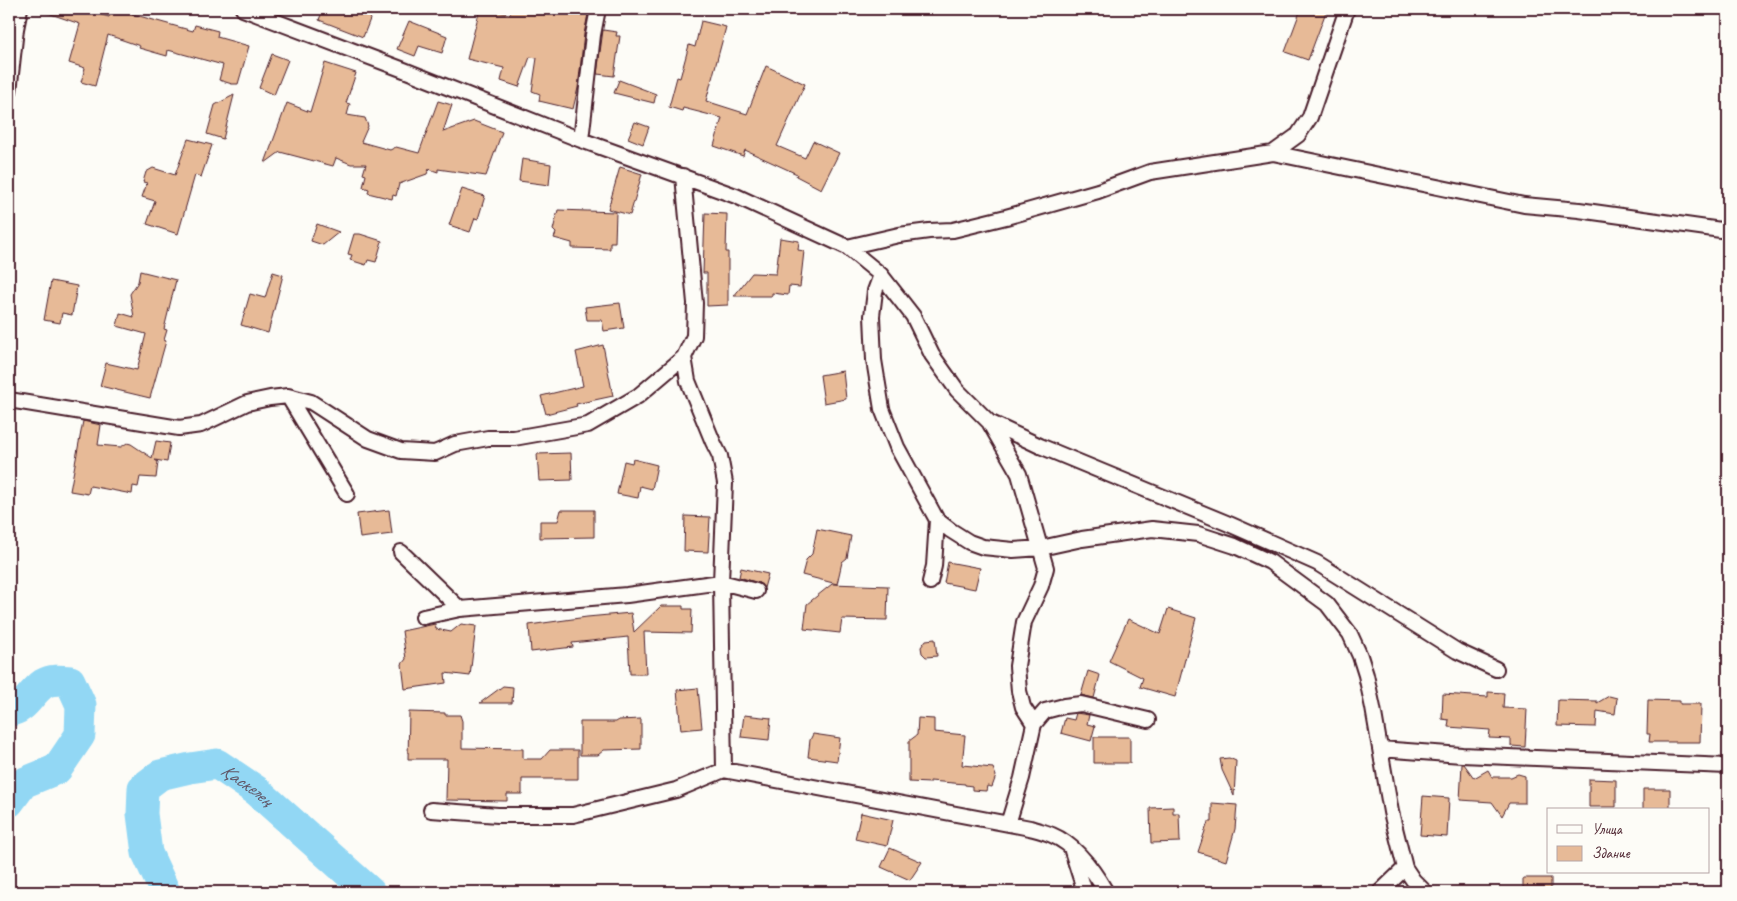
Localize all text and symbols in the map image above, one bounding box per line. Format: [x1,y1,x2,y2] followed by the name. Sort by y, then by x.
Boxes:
[216,758,280,813] water label: Қаскелең
[1547,808,1710,874] legend
[1592,820,1623,839] text: Улица
[1592,844,1631,863] text: Здание

